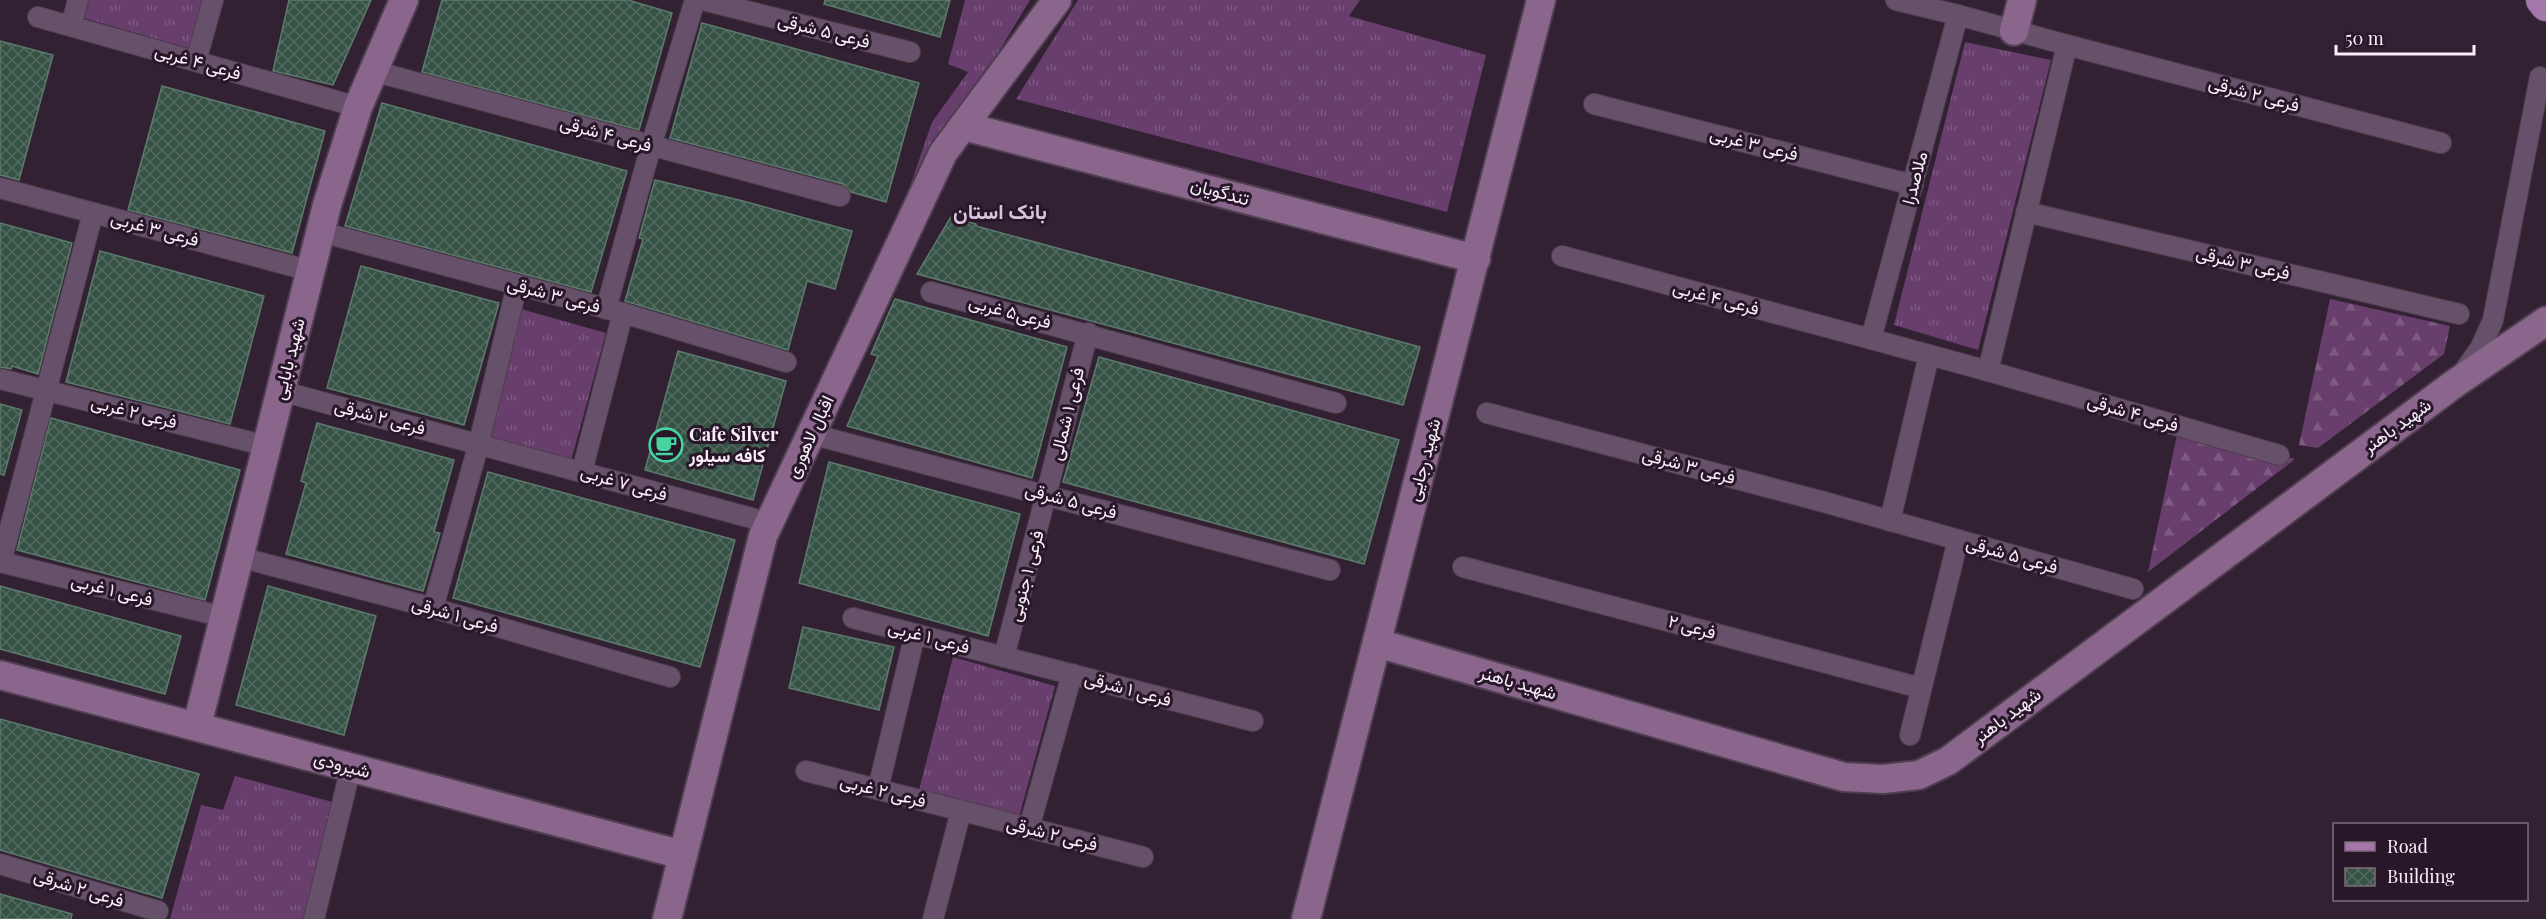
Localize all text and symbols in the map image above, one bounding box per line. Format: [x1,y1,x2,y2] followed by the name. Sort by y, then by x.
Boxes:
[776,7,873,53] street label: فرعی ۵ شرقی
[2336,18,2474,56] scale bar
[2345,26,2384,50] text: 50 m
[152,37,244,85] street label: فرعی ۴ غربی
[2206,69,2302,117] street label: فرعی ۲ شرقی
[558,109,655,157] street label: فرعی ۴ شرقی
[1708,120,1801,166] street label: فرعی ۳ غربی
[1895,148,1933,207] street label: ملاصدرا
[1188,172,1252,210] street label: تندگویان
[953,196,1047,224] district label: بانک استان
[109,205,202,251] street label: فرعی ۳ غربی
[2194,240,2292,284] street label: فرعی ۳ شرقی
[505,270,603,318] street label: فرعی ۳ شرقی
[1670,274,1762,320] street label: فرعی ۴ غربی
[966,289,1054,334] street label: فرعی۵ غربی
[266,315,310,402] street label: شهید بابایی
[1043,365,1089,463] street label: فرعی ۱ شمالی
[2085,388,2182,437] street label: فرعی ۴ شرقی
[89,389,180,433] street label: فرعی ۲ غربی
[779,391,839,482] street label: اقبال لاهوری
[332,392,428,440] street label: فرعی ۲ شرقی
[2356,392,2436,459] street label: شهید باهنر
[1400,416,1446,504] street label: شهید رجایی
[688,422,779,467] place label: Cafe Silver کافه سیلور
[648,427,684,463] cafe icon: Cafe Silver کافه سیلور
[1640,441,1738,489] street label: فرعی ۳ شرقی
[578,458,670,506] street label: فرعی ۷ غربی
[1023,476,1120,524] street label: فرعی ۵ شرقی
[1001,527,1049,624] street label: فرعی ۱ جنوبی
[1964,530,2061,579] street label: فرعی ۵ شرقی
[69,567,156,611] street label: فرعی ۱ غربی
[409,590,501,638] street label: فرعی ۱ شرقی
[1666,608,1719,644] street label: فرعی ۲
[886,614,973,658] street label: فرعی ۱ غربی
[1476,659,1560,705] street label: شهید باهنر
[1082,665,1174,711] street label: فرعی ۱ شرقی
[1967,682,2045,749] street label: شهید باهنر
[311,745,373,783] street label: شیرودی
[838,768,929,812] street label: فرعی ۲ غربی
[1004,810,1100,856] street label: فرعی ۲ شرقی
[2333,823,2528,901] legend
[2387,834,2428,858] text: Road
[31,862,127,912] street label: فرعی ۲ شرقی
[2387,864,2455,888] text: Building

